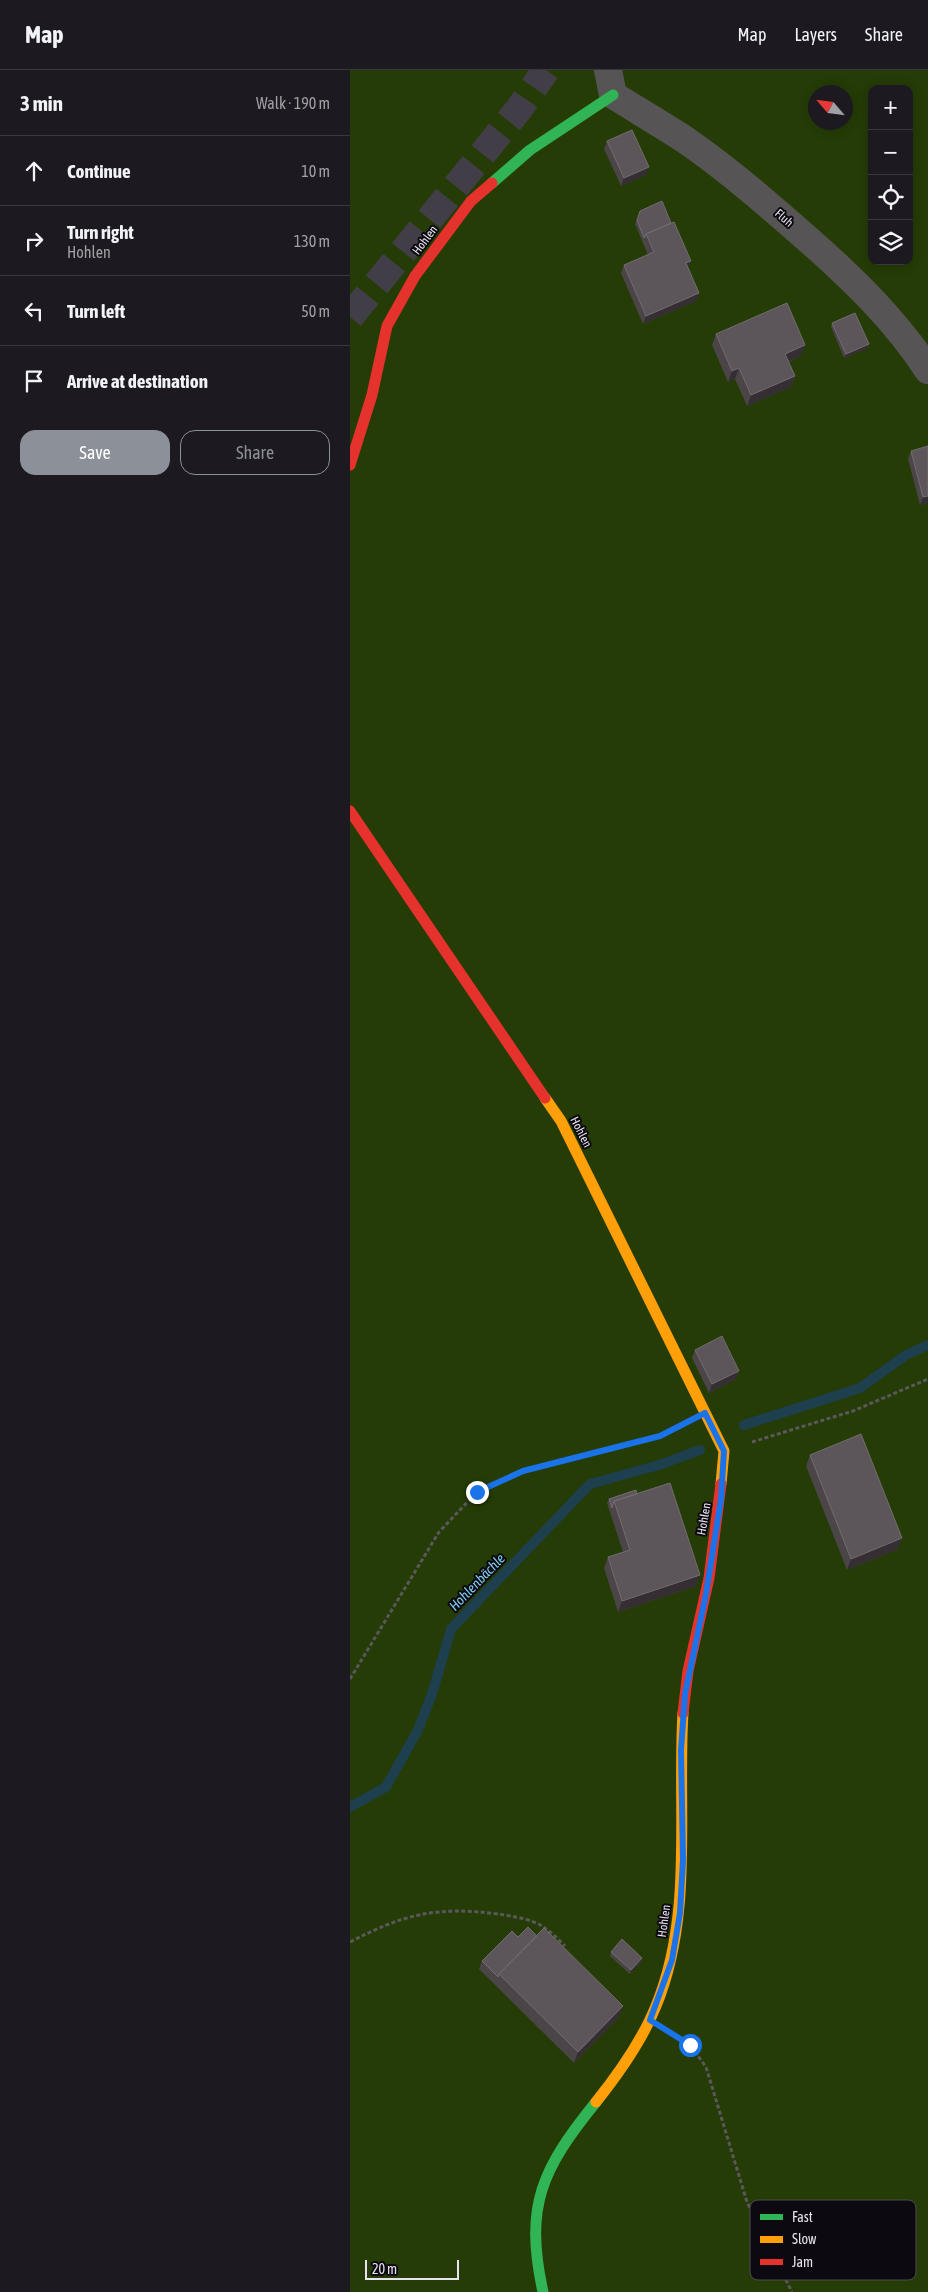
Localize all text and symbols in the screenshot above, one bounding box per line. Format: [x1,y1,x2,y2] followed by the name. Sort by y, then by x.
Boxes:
[25,21,64,48] text: Map
[737,24,766,45] text: Map
[794,24,837,45] text: Layers
[865,24,903,45] text: Share
[808,85,853,130] north arrow
[868,85,913,265] map controls
[868,85,913,130] button: +
[20,91,63,115] text: 3 min
[256,94,330,112] text: Walk · 190 m
[868,130,913,175] button: −
[20,157,48,185] icon: ahead
[67,160,131,182] text: Continue
[301,162,330,180] text: 10 m
[868,175,913,220] button: locate
[772,206,796,230] street label: Fluh
[868,220,913,265] button: layers
[67,221,134,243] text: Turn right
[410,223,440,257] street label: Hohlen
[20,227,48,255] icon: right
[294,232,330,250] text: 130 m
[67,243,111,261] text: Hohlen
[20,297,48,325] icon: left
[67,300,125,322] text: Turn left
[301,302,330,320] text: 50 m
[20,367,48,395] icon: arrive
[67,370,208,392] text: Arrive at destination
[20,430,170,475] button: Save
[180,430,330,475] button: Share
[567,1114,595,1150] street label: Hohlen
[466,1481,489,1504] route end
[694,1502,714,1536] street label: Hohlen
[446,1550,508,1614] water label: Hohlenbächle
[655,1904,673,1938] street label: Hohlen
[679,2034,702,2057] route start
[750,2200,916,2280] legend
[792,2209,813,2225] text: Fast
[792,2231,817,2247] text: Slow
[792,2254,813,2270] text: Jam
[365,2257,459,2280] scale bar
[372,2261,397,2277] text: 20 m

